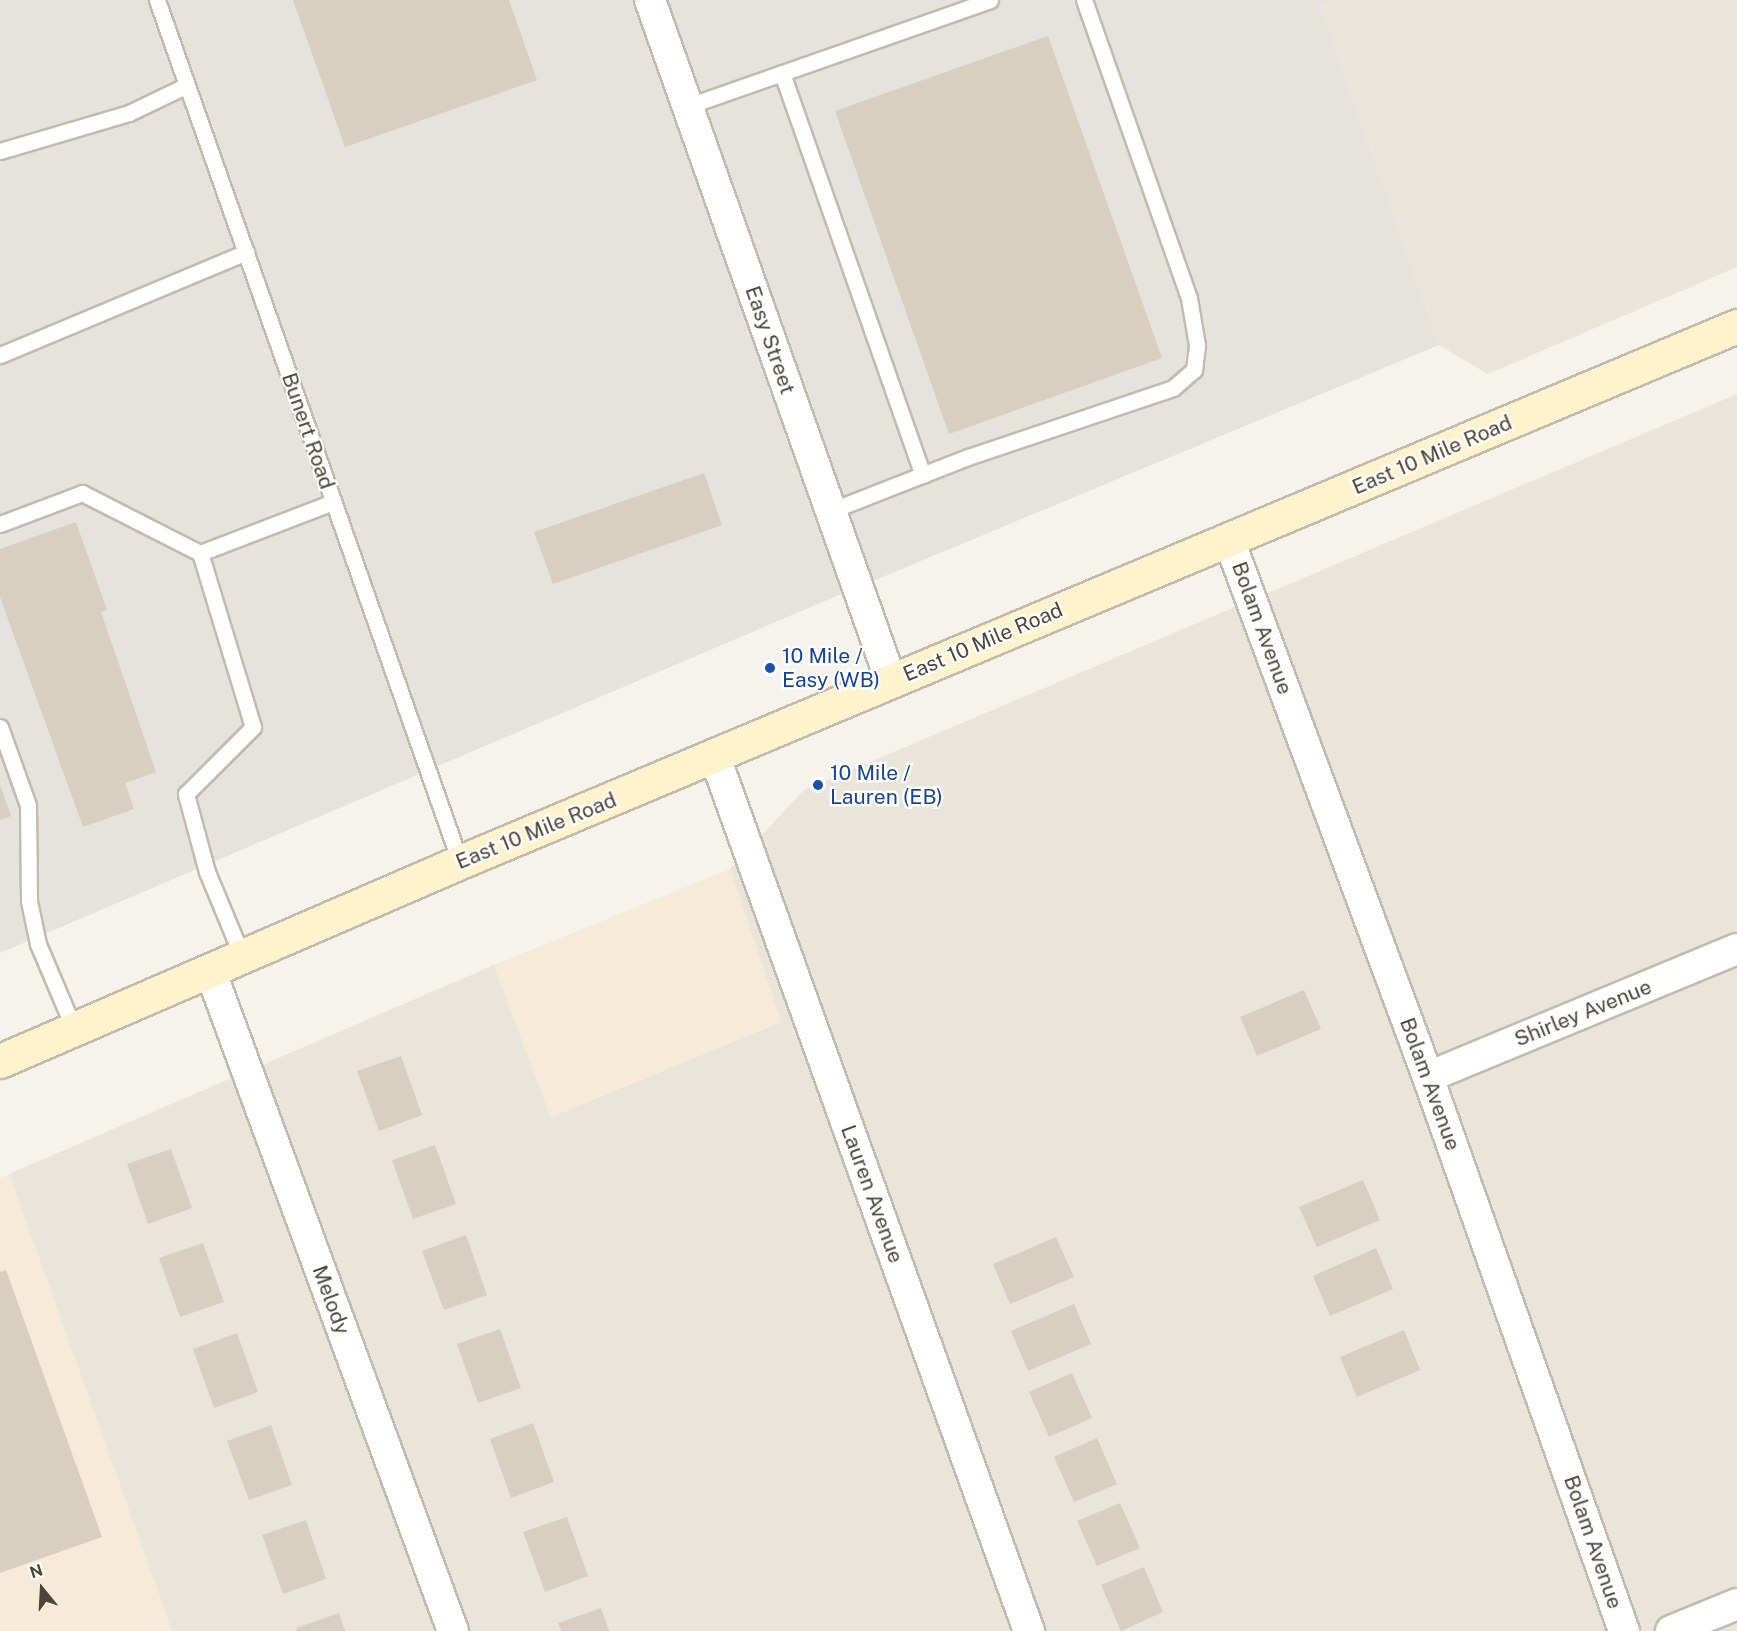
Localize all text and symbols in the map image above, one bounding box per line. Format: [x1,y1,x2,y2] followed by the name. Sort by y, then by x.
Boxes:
[740,283,800,397] street label: Easy Street
[276,370,340,492] street label: Bunert Road
[1348,410,1516,500] street label: East 10 Mile Road
[1226,558,1298,698] street label: Bolam Avenue
[899,597,1067,687] street label: East 10 Mile Road
[782,643,880,693] place label: 10 Mile / Easy (WB)
[763,661,777,675] marker: 10 Mile / Easy (WB)
[830,760,943,810] place label: 10 Mile / Lauren (EB)
[811,778,825,792] marker: 10 Mile / Lauren (EB)
[452,787,620,875] street label: East 10 Mile Road
[1511,974,1655,1052] street label: Shirley Avenue
[1394,1014,1466,1154] street label: Bolam Avenue
[835,1122,909,1266] street label: Lauren Avenue
[307,1262,355,1338] street label: Melody
[1558,1472,1628,1612] street label: Bolam Avenue
[12,1559,72,1619] north arrow
[27,1560,45,1582] text: N

